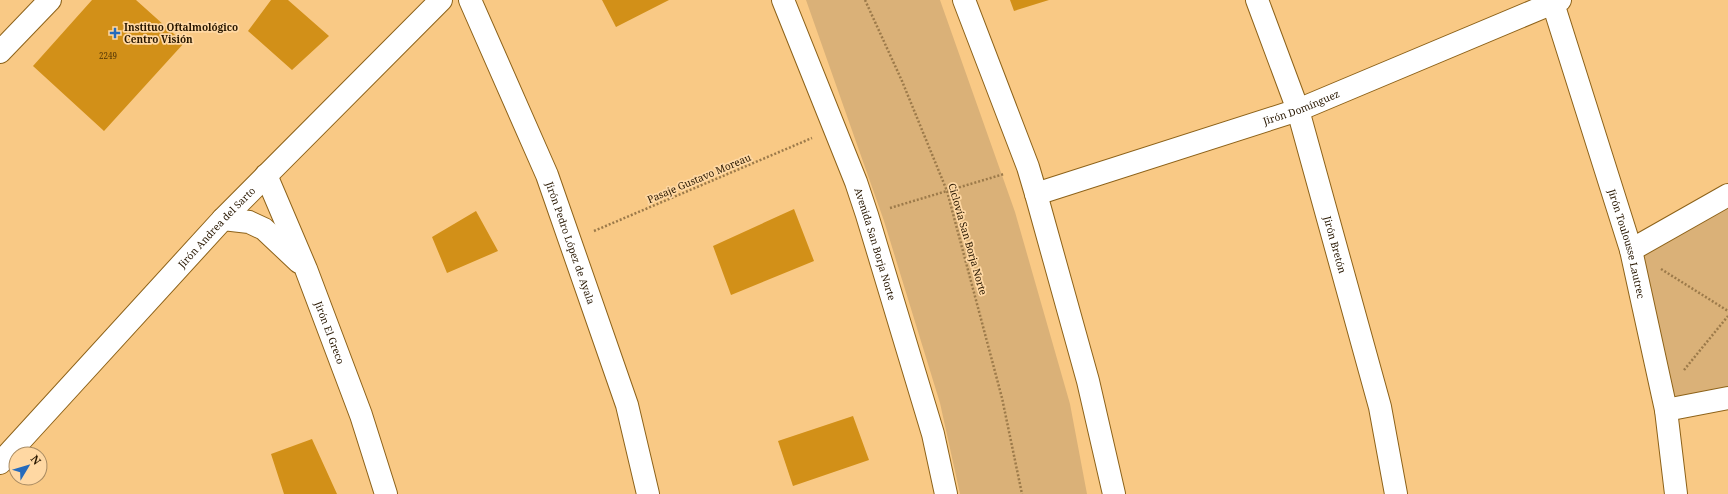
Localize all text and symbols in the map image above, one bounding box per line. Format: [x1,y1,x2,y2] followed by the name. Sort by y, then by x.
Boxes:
[124,20,238,46] place label: Instituo Oftalmológico Centro Visión
[109,27,121,39] marker: Instituo Oftalmológico Centro Visión
[99,50,117,61] house number: 2249
[1260,86,1341,128] street label: Jirón Domínguez
[645,150,754,206] street label: Pasaje Gustavo Moreau
[542,179,599,306] street label: Jirón Pedro López de Ayala
[945,181,991,297] street label: Ciclovía San Borja Norte
[174,184,258,272] street label: Jirón Andrea del Sarto
[851,186,899,302] street label: Avenida San Borja Norte
[1605,186,1648,300] street label: Jirón Toulousse Lautrec
[1320,213,1350,275] street label: Jirón Bretón
[311,298,348,366] street label: Jirón El Greco
[8,446,48,486] north arrow
[28,452,45,468] text: N

